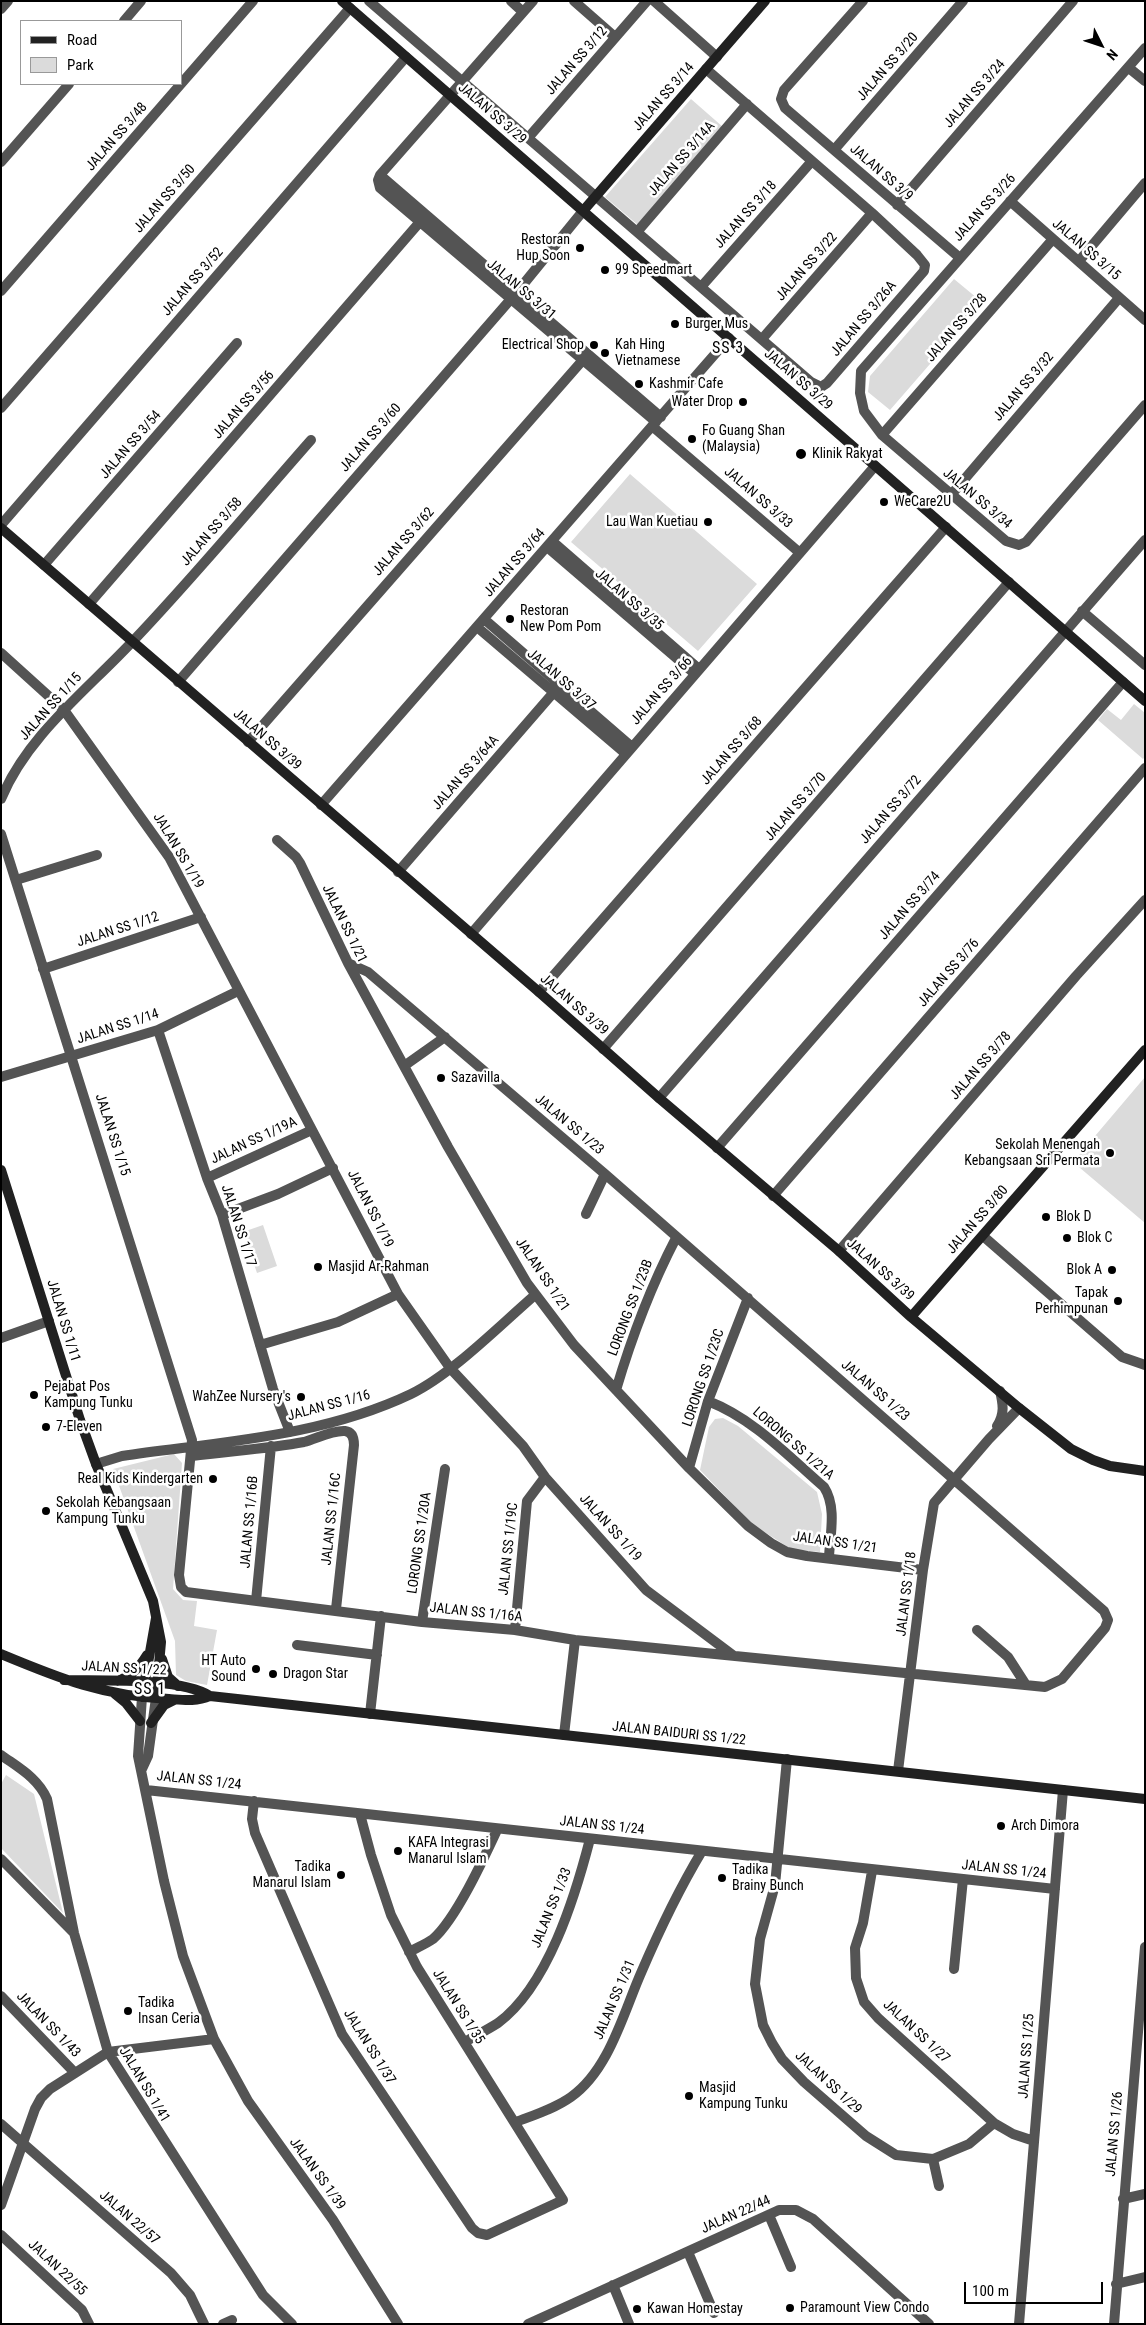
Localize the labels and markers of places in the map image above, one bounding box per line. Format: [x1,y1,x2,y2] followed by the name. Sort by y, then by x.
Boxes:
[516,232,570,264] place label: Restoran Hup Soon
[574,242,586,254] marker: Restoran Hup Soon
[615,262,692,278] place label: 99 Speedmart
[599,264,611,276] marker: 99 Speedmart
[685,316,748,332] place label: Burger Mus
[669,318,681,330] marker: Burger Mus
[502,337,584,353] place label: Electrical Shop
[615,337,680,370] place label: Kah Hing Vietnamese
[588,339,600,351] marker: Electrical Shop
[599,347,611,359] marker: Kah Hing Vietnamese
[649,376,723,392] place label: Kashmir Cafe
[633,378,645,390] marker: Kashmir Cafe
[672,394,733,410] place label: Water Drop
[737,396,749,408] marker: Water Drop
[702,423,785,456] place label: Fo Guang Shan (Malaysia)
[686,433,698,445] marker: Fo Guang Shan (Malaysia)
[812,446,883,462] place label: Klinik Rakyat
[794,447,808,461] marker: Klinik Rakyat
[894,494,951,510] place label: WeCare2U
[878,496,890,508] marker: WeCare2U
[606,514,698,530] place label: Lau Wan Kuetiau
[702,516,714,528] marker: Lau Wan Kuetiau
[520,603,601,636] place label: Restoran New Pom Pom
[504,613,516,625] marker: Restoran New Pom Pom
[451,1070,500,1086] place label: Sazavilla
[435,1072,447,1084] marker: Sazavilla
[964,1137,1100,1170] place label: Sekolah Menengah Kebangsaan Sri Permata
[1104,1147,1116,1159] marker: Sekolah Menengah Kebangsaan Sri Permata
[1056,1209,1091,1225] place label: Blok D
[1040,1211,1052,1223] marker: Blok D
[1077,1230,1112,1246] place label: Blok C
[1061,1232,1073,1244] marker: Blok C
[328,1259,429,1275] place label: Masjid Ar-Rahman
[312,1261,324,1273] marker: Masjid Ar-Rahman
[1067,1262,1102,1278] place label: Blok A
[1106,1264,1118,1276] marker: Blok A
[1035,1285,1108,1318] place label: Tapak Perhimpunan
[1112,1295,1124,1307] marker: Tapak Perhimpunan
[44,1379,133,1411] place label: Pejabat Pos Kampung Tunku
[28,1389,40,1401] marker: Pejabat Pos Kampung Tunku
[192,1389,291,1405] place label: WahZee Nursery's
[295,1391,307,1403] marker: WahZee Nursery's
[56,1419,102,1435] place label: 7-Eleven
[40,1421,52,1433] marker: 7-Eleven
[78,1471,203,1487] place label: Real Kids Kindergarten
[207,1473,219,1485] marker: Real Kids Kindergarten
[56,1495,171,1528] place label: Sekolah Kebangsaan Kampung Tunku
[40,1505,52,1517] marker: Sekolah Kebangsaan Kampung Tunku
[201,1653,246,1685] place label: HT Auto Sound
[250,1663,262,1675] marker: HT Auto Sound
[283,1666,348,1682] place label: Dragon Star
[267,1668,279,1680] marker: Dragon Star
[1011,1818,1079,1834] place label: Arch Dimora
[995,1820,1007,1832] marker: Arch Dimora
[408,1835,489,1868] place label: KAFA Integrasi Manarul Islam
[392,1845,404,1857] marker: KAFA Integrasi Manarul Islam
[252,1859,331,1891] place label: Tadika Manarul Islam
[732,1862,804,1894] place label: Tadika Brainy Bunch
[335,1869,347,1881] marker: Tadika Manarul Islam
[716,1872,728,1884] marker: Tadika Brainy Bunch
[138,1995,200,2028] place label: Tadika Insan Ceria
[122,2005,134,2017] marker: Tadika Insan Ceria
[699,2080,788,2112] place label: Masjid Kampung Tunku
[683,2090,695,2102] marker: Masjid Kampung Tunku
[800,2300,929,2316] place label: Paramount View Condo
[647,2301,743,2317] place label: Kawan Homestay
[784,2302,796,2314] marker: Paramount View Condo
[631,2303,643,2315] marker: Kawan Homestay

